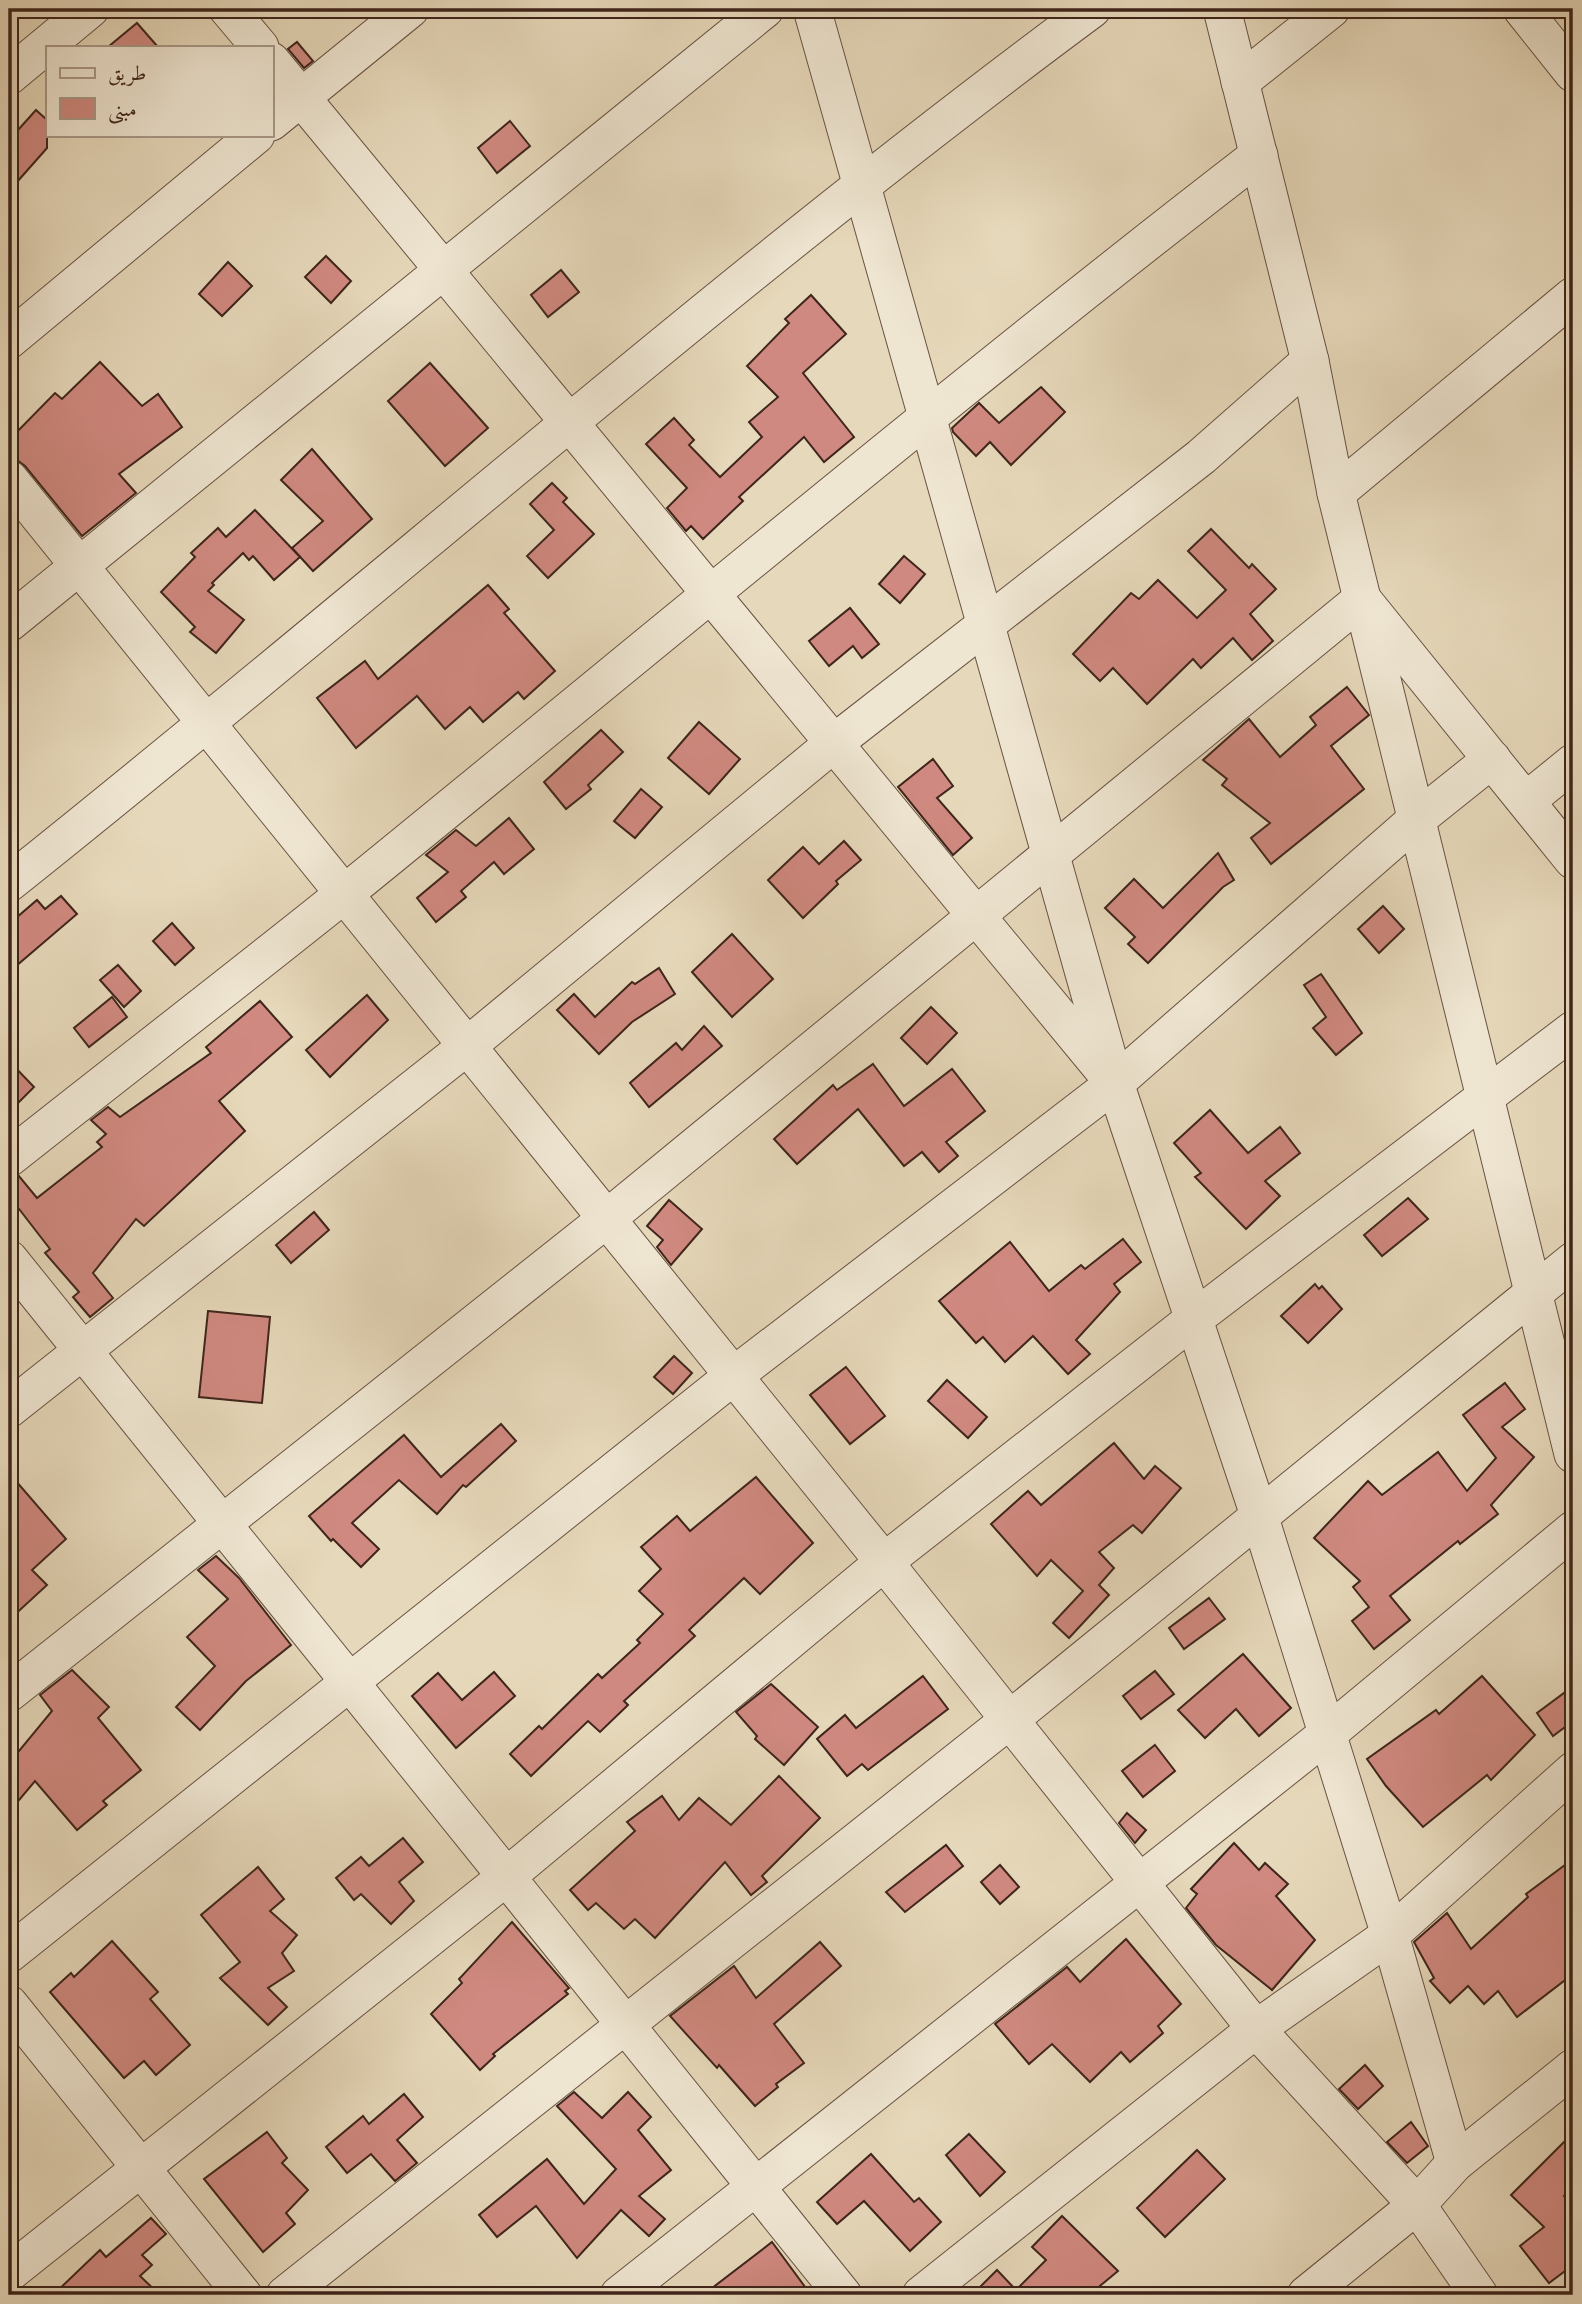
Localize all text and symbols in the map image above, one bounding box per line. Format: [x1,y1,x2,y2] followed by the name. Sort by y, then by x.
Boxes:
[46,46,273,136] legend
[108,60,146,90] text: طريق
[108,96,137,126] text: مبنى

